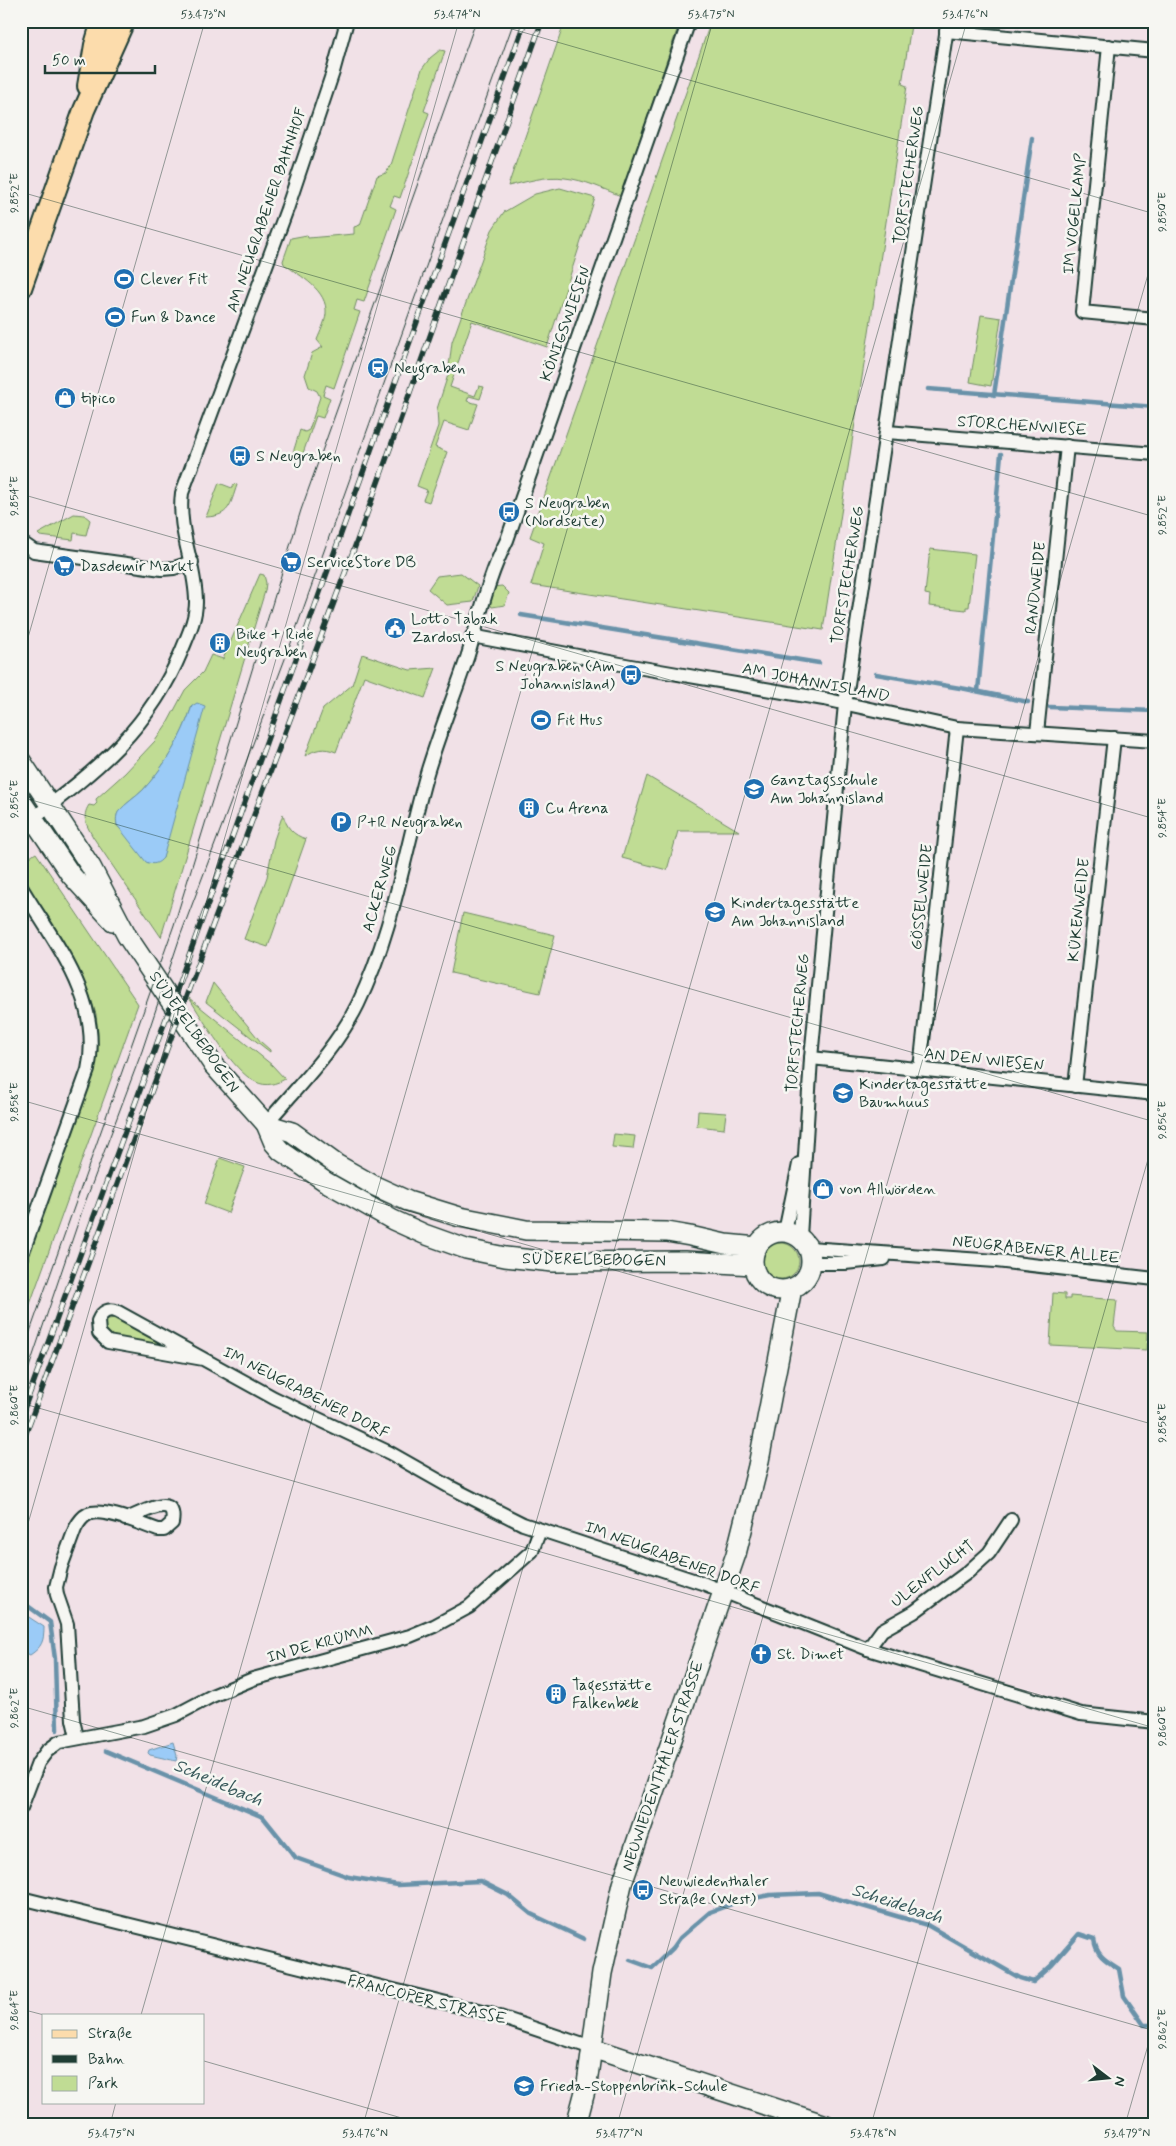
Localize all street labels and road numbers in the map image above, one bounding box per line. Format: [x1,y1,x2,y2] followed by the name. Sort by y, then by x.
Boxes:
[889,104,929,246] street label: TORFSTECHERWEG
[222,105,312,315] street label: AM NEUGRABENER BAHNHOF
[1058,152,1092,275] street label: IM VOGELKAMP
[536,263,597,384] street label: KÖNIGSWIESEN
[957,411,1087,441] street label: STORCHENWIESE
[827,504,869,646] street label: TORFSTECHERWEG
[1021,541,1051,635] street label: RANDWEIDE
[740,658,892,708] street label: AM JOHANNISLAND
[358,843,403,935] street label: ACKERWEG
[906,843,938,951] street label: GÖSSELWEIDE
[1063,857,1095,963] street label: KÜKENWEIDE
[781,953,815,1093] street label: TORFSTECHERWEG
[144,967,244,1097] street label: SÜDERELBEBOGEN
[923,1043,1046,1077] street label: AN DEN WIESEN
[951,1231,1121,1269] street label: NEUGRABENER ALLEE
[522,1248,666,1272] street label: SÜDERELBEBOGEN
[219,1342,393,1444] street label: IM NEUGRABENER DORF
[582,1517,762,1599] street label: IM NEUGRABENER DORF
[887,1535,979,1613] street label: ULENFLUCHT
[265,1620,375,1668] street label: IN DE KRÜMM
[617,1658,709,1874] street label: NEUWIEDENTHALER STRASSE
[345,1970,509,2030] street label: FRANCOPER STRASSE

